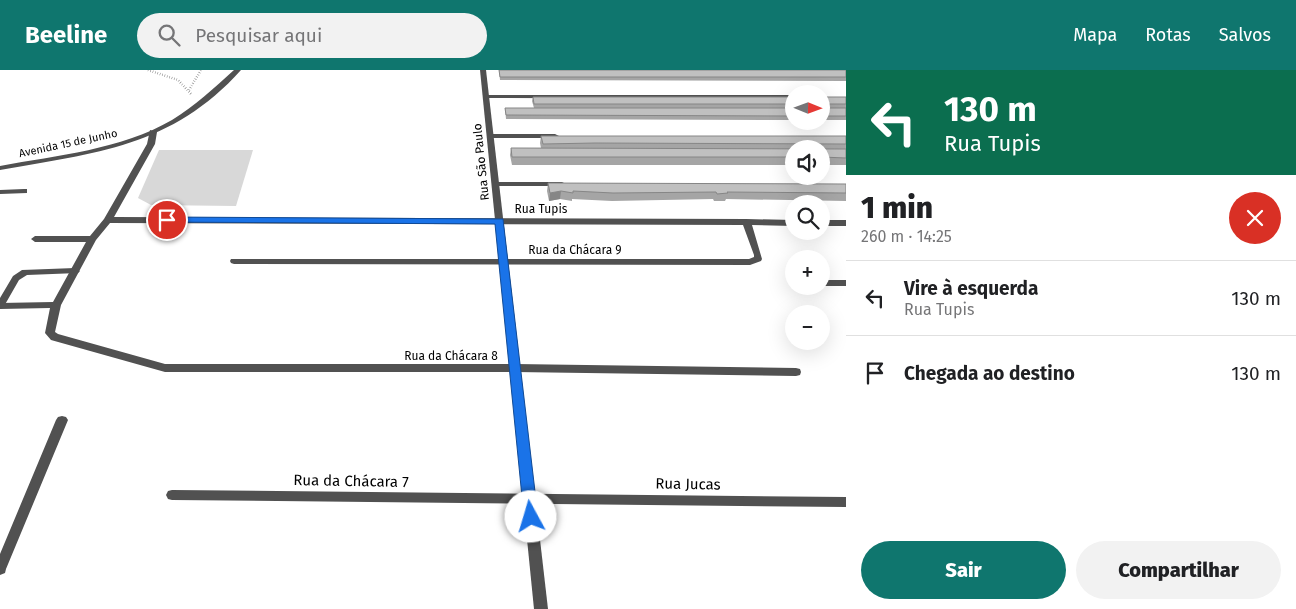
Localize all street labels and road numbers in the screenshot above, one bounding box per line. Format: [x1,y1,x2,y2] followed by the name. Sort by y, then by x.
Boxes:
[470,123,492,201] street label: Rua São Paulo
[18,127,119,160] street label: Avenida 15 de Junho
[515,202,568,216] street label: Rua Tupis
[528,243,622,257] street label: Rua da Chácara 9
[404,349,498,363] street label: Rua da Chácara 8
[293,471,409,491] street label: Rua da Chácara 7
[655,474,721,494] street label: Rua Jucas

